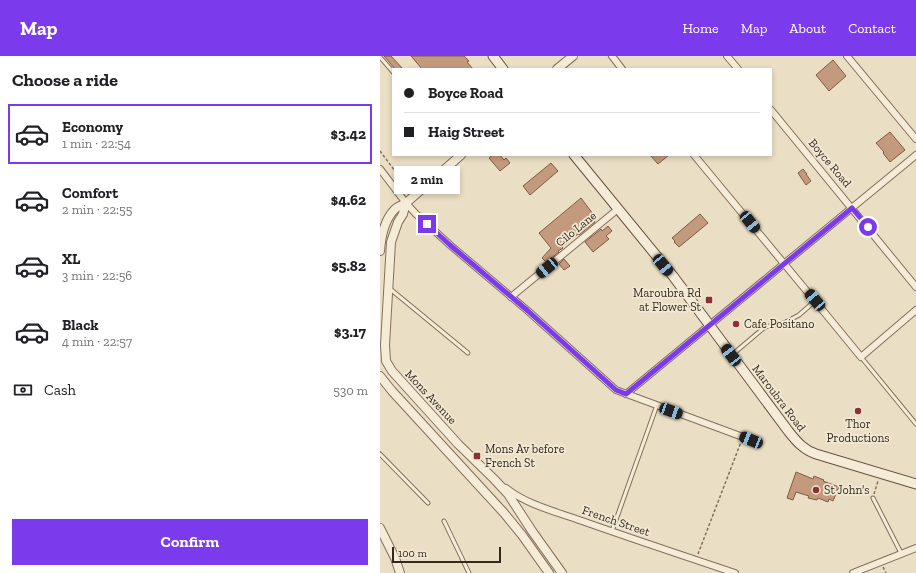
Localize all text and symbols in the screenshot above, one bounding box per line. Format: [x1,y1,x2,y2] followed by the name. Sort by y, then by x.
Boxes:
[20,17,57,40] text: Map
[683,20,719,37] text: Home
[741,20,767,37] text: Map
[789,20,826,37] text: About
[848,20,896,37] text: Contact
[12,69,118,91] text: Choose a ride
[428,84,503,102] text: Boyce Road
[14,116,50,152] icon: car
[62,118,123,136] text: Economy
[428,123,504,141] text: Haig Street
[331,125,366,143] text: $3.42
[62,136,131,151] text: 1 min · 22:54
[806,136,855,190] street label: Boyce Road
[394,166,460,194] callout: 2 min
[411,172,443,187] text: 2 min
[14,182,50,218] icon: car
[62,184,118,202] text: Comfort
[331,191,366,209] text: $4.62
[62,202,132,217] text: 2 min · 22:55
[553,208,599,250] street label: Cilo Lane
[738,209,762,235] car
[418,215,436,233] route end
[859,218,877,236] route start
[14,248,50,284] icon: car
[62,250,80,268] text: XL
[651,252,675,278] car
[534,256,560,280] car
[331,257,366,275] text: $5.82
[62,268,132,283] text: 3 min · 22:56
[633,286,702,314] place label: Maroubra Rd at Flower St
[803,287,827,313] car
[704,295,714,305] marker: Maroubra Rd at Flower St
[14,314,50,350] icon: car
[62,316,99,334] text: Black
[744,317,814,331] place label: Cafe Positano
[731,319,741,329] marker: Cafe Positano
[334,323,366,341] text: $3.17
[62,334,132,349] text: 4 min · 22:57
[719,342,743,368] car
[749,362,809,434] street label: Maroubra Road
[402,367,460,427] street label: Mons Avenue
[12,379,34,401] icon: cash
[44,381,76,399] text: Cash
[333,383,368,398] text: 530 m
[658,401,684,421] car
[853,406,863,416] marker: Thor Productions
[826,417,890,445] place label: Thor Productions
[738,430,764,450] car
[485,442,565,470] place label: Mons Av before French St
[472,451,482,461] marker: Mons Av before French St
[824,483,870,497] place label: St John's
[811,485,821,495] marker: St John's
[580,503,652,539] street label: French Street
[12,519,368,565] button: Confirm
[392,545,501,564] scale bar
[398,547,427,560] text: 100 m

